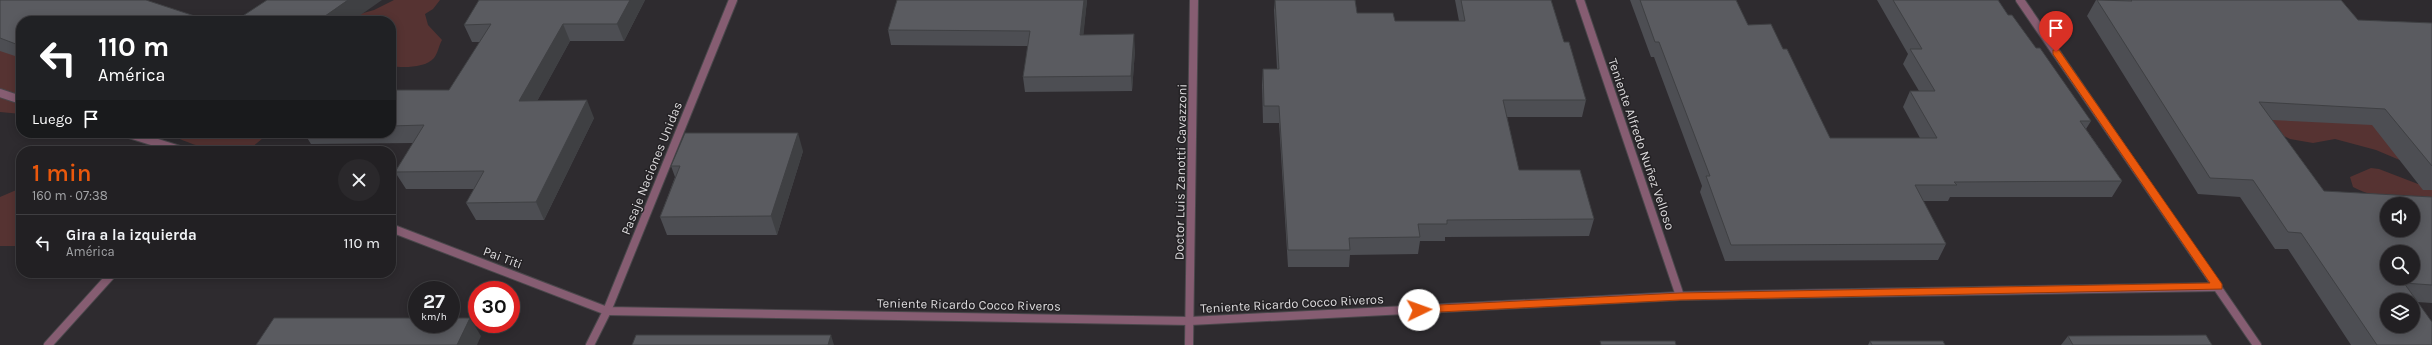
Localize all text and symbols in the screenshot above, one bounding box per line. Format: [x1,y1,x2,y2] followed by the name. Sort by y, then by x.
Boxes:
[2039,11,2073,52] pin
[2045,17,2067,39] icon: arrive
[98,30,169,63] text: 110 m
[32,32,84,84] icon: left
[1605,56,1678,232] street label: Teniente Alfredo Nuñez Velloso
[98,64,166,86] text: América
[1171,84,1190,260] street label: Doctor Luis Zanotti Cavazzoni
[618,99,685,237] street label: Pasaje Naciones Unidas
[80,108,102,130] icon: arrive
[32,110,72,128] text: Luego
[32,159,92,187] text: 1 min
[338,159,380,201] button: close
[32,188,108,203] text: 160 m · 07:38
[2380,197,2420,333] map controls
[2380,197,2420,237] button: sound
[66,226,197,244] text: Gira a la izquierda
[32,232,54,254] icon: left
[344,234,380,252] text: 110 m
[481,243,524,272] street label: Pai Titi
[66,244,115,259] text: América
[2380,245,2420,285] button: search
[468,281,520,333] speed limit sign: 30
[1398,289,1440,331] position arrow
[423,290,445,313] text: 27
[1200,291,1384,316] street label: Teniente Ricardo Cocco Riveros
[2380,293,2420,333] button: layers
[877,295,1061,314] street label: Teniente Ricardo Cocco Riveros
[421,311,447,323] text: km/h

